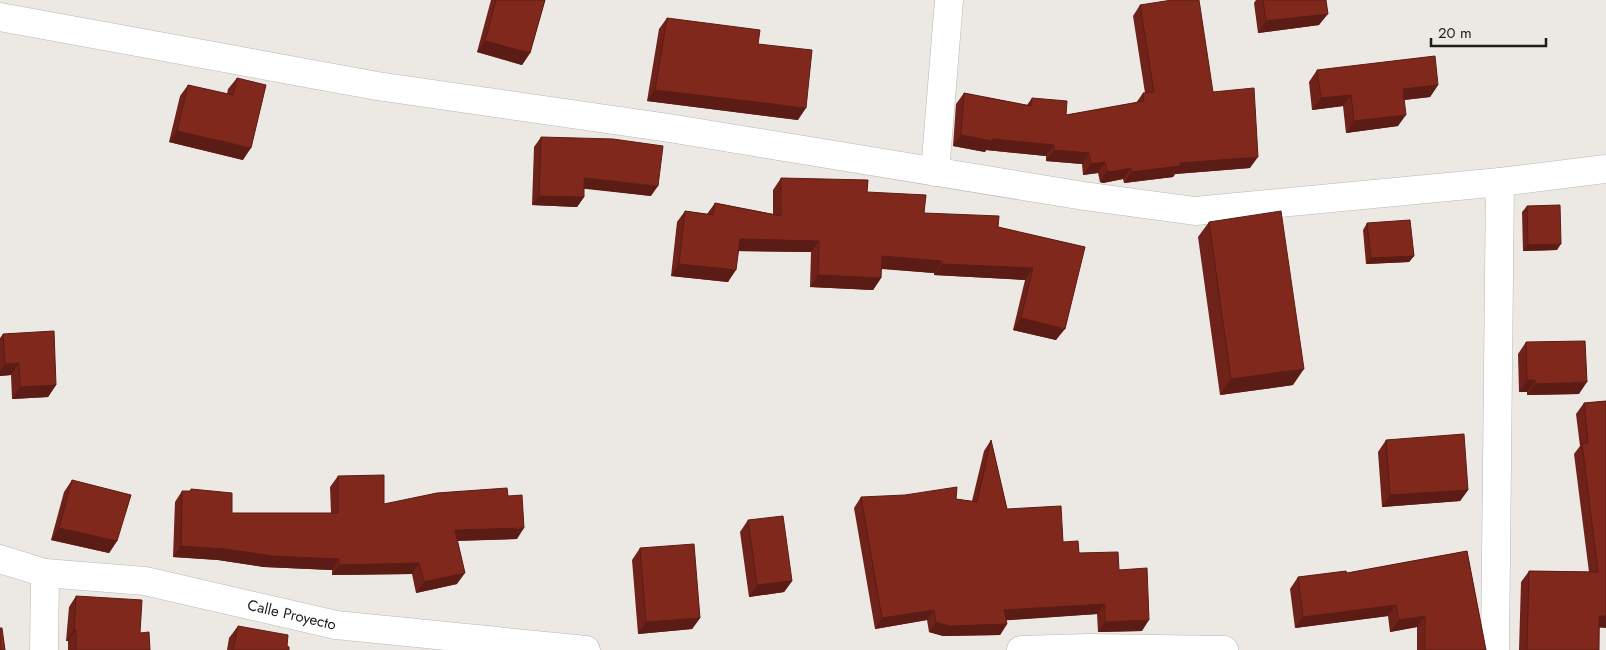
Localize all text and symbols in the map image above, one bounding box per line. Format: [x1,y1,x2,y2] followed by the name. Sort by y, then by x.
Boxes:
[1431,15,1546,47] scale bar
[1438,22,1472,44] text: 20 m
[245,594,338,636] street label: Calle Proyecto

